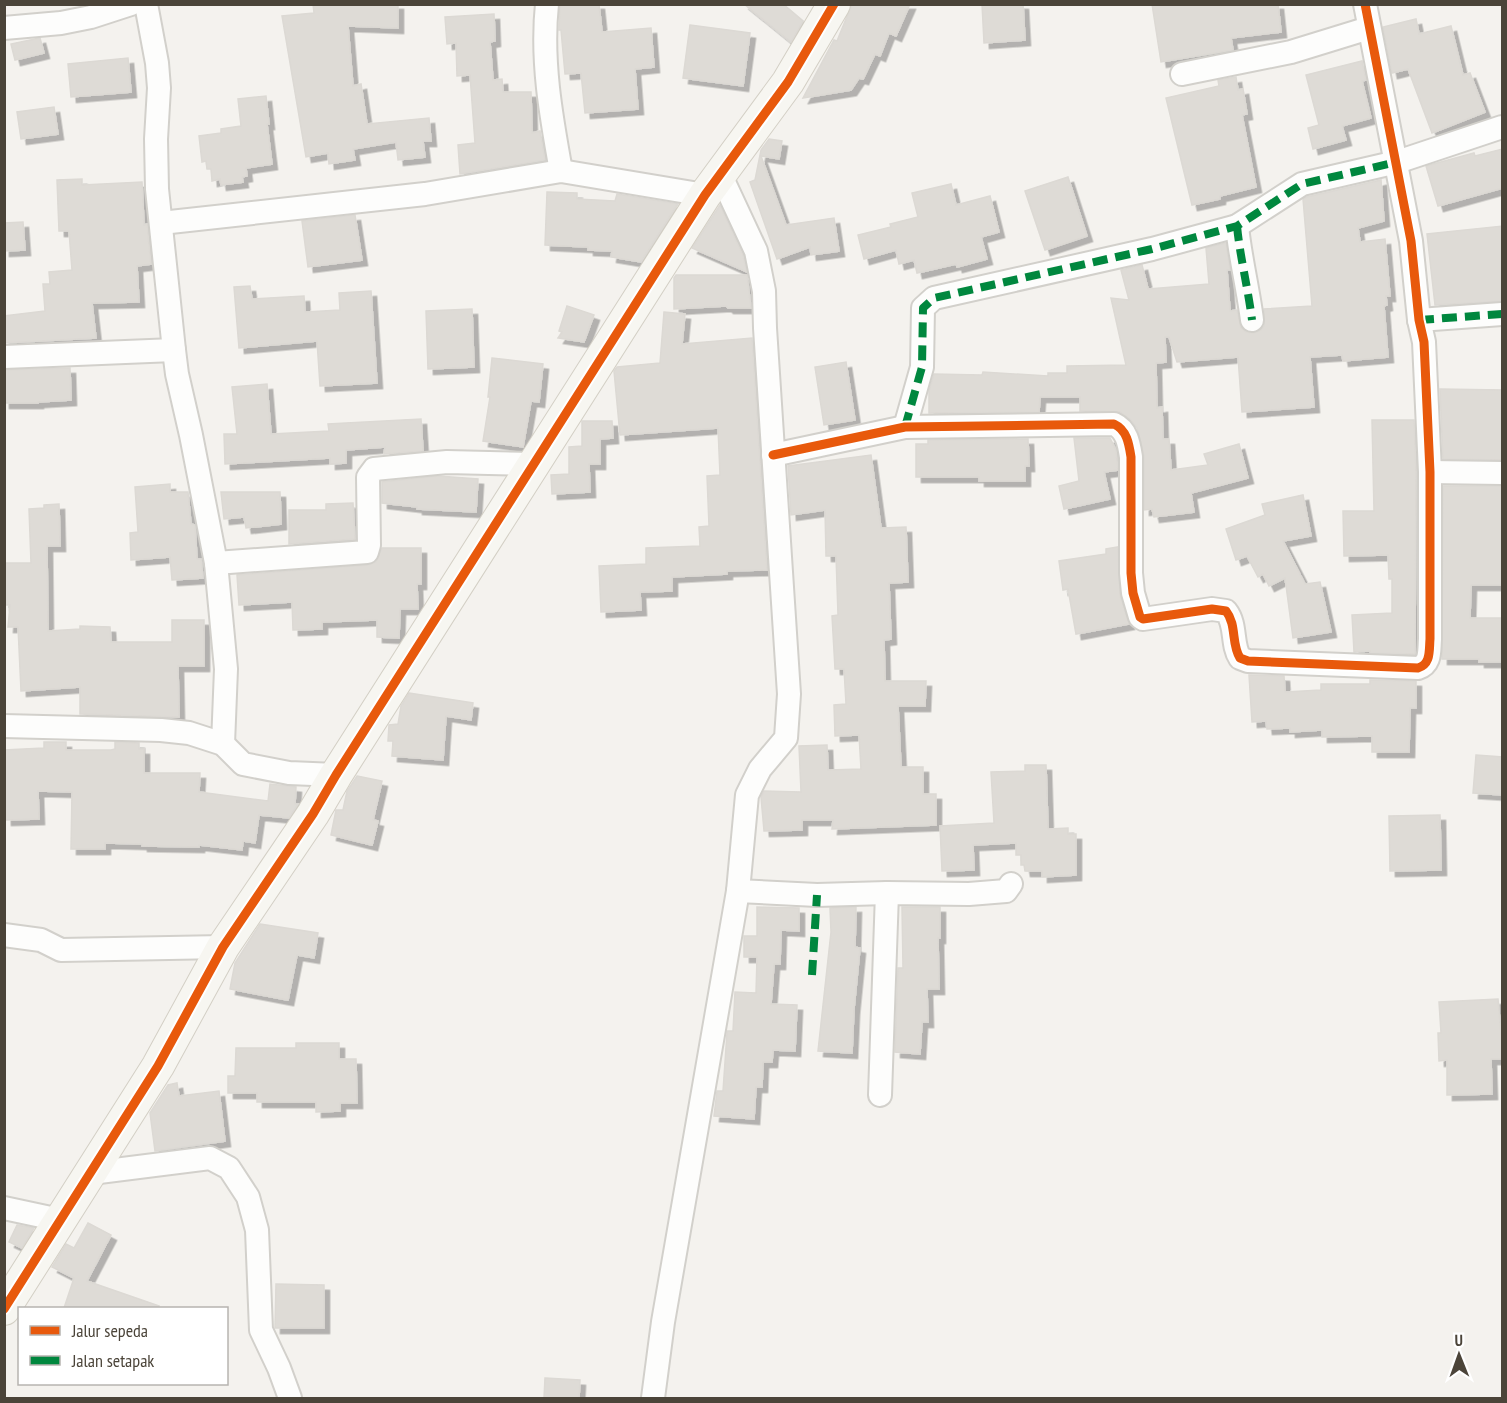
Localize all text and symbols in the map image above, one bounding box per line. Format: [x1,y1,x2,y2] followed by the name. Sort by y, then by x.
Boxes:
[18,1307,228,1385] legend
[71,1319,148,1342] text: Jalur sepeda
[1429,1325,1489,1385] north arrow
[1454,1330,1463,1350] text: U
[71,1349,154,1372] text: Jalan setapak

